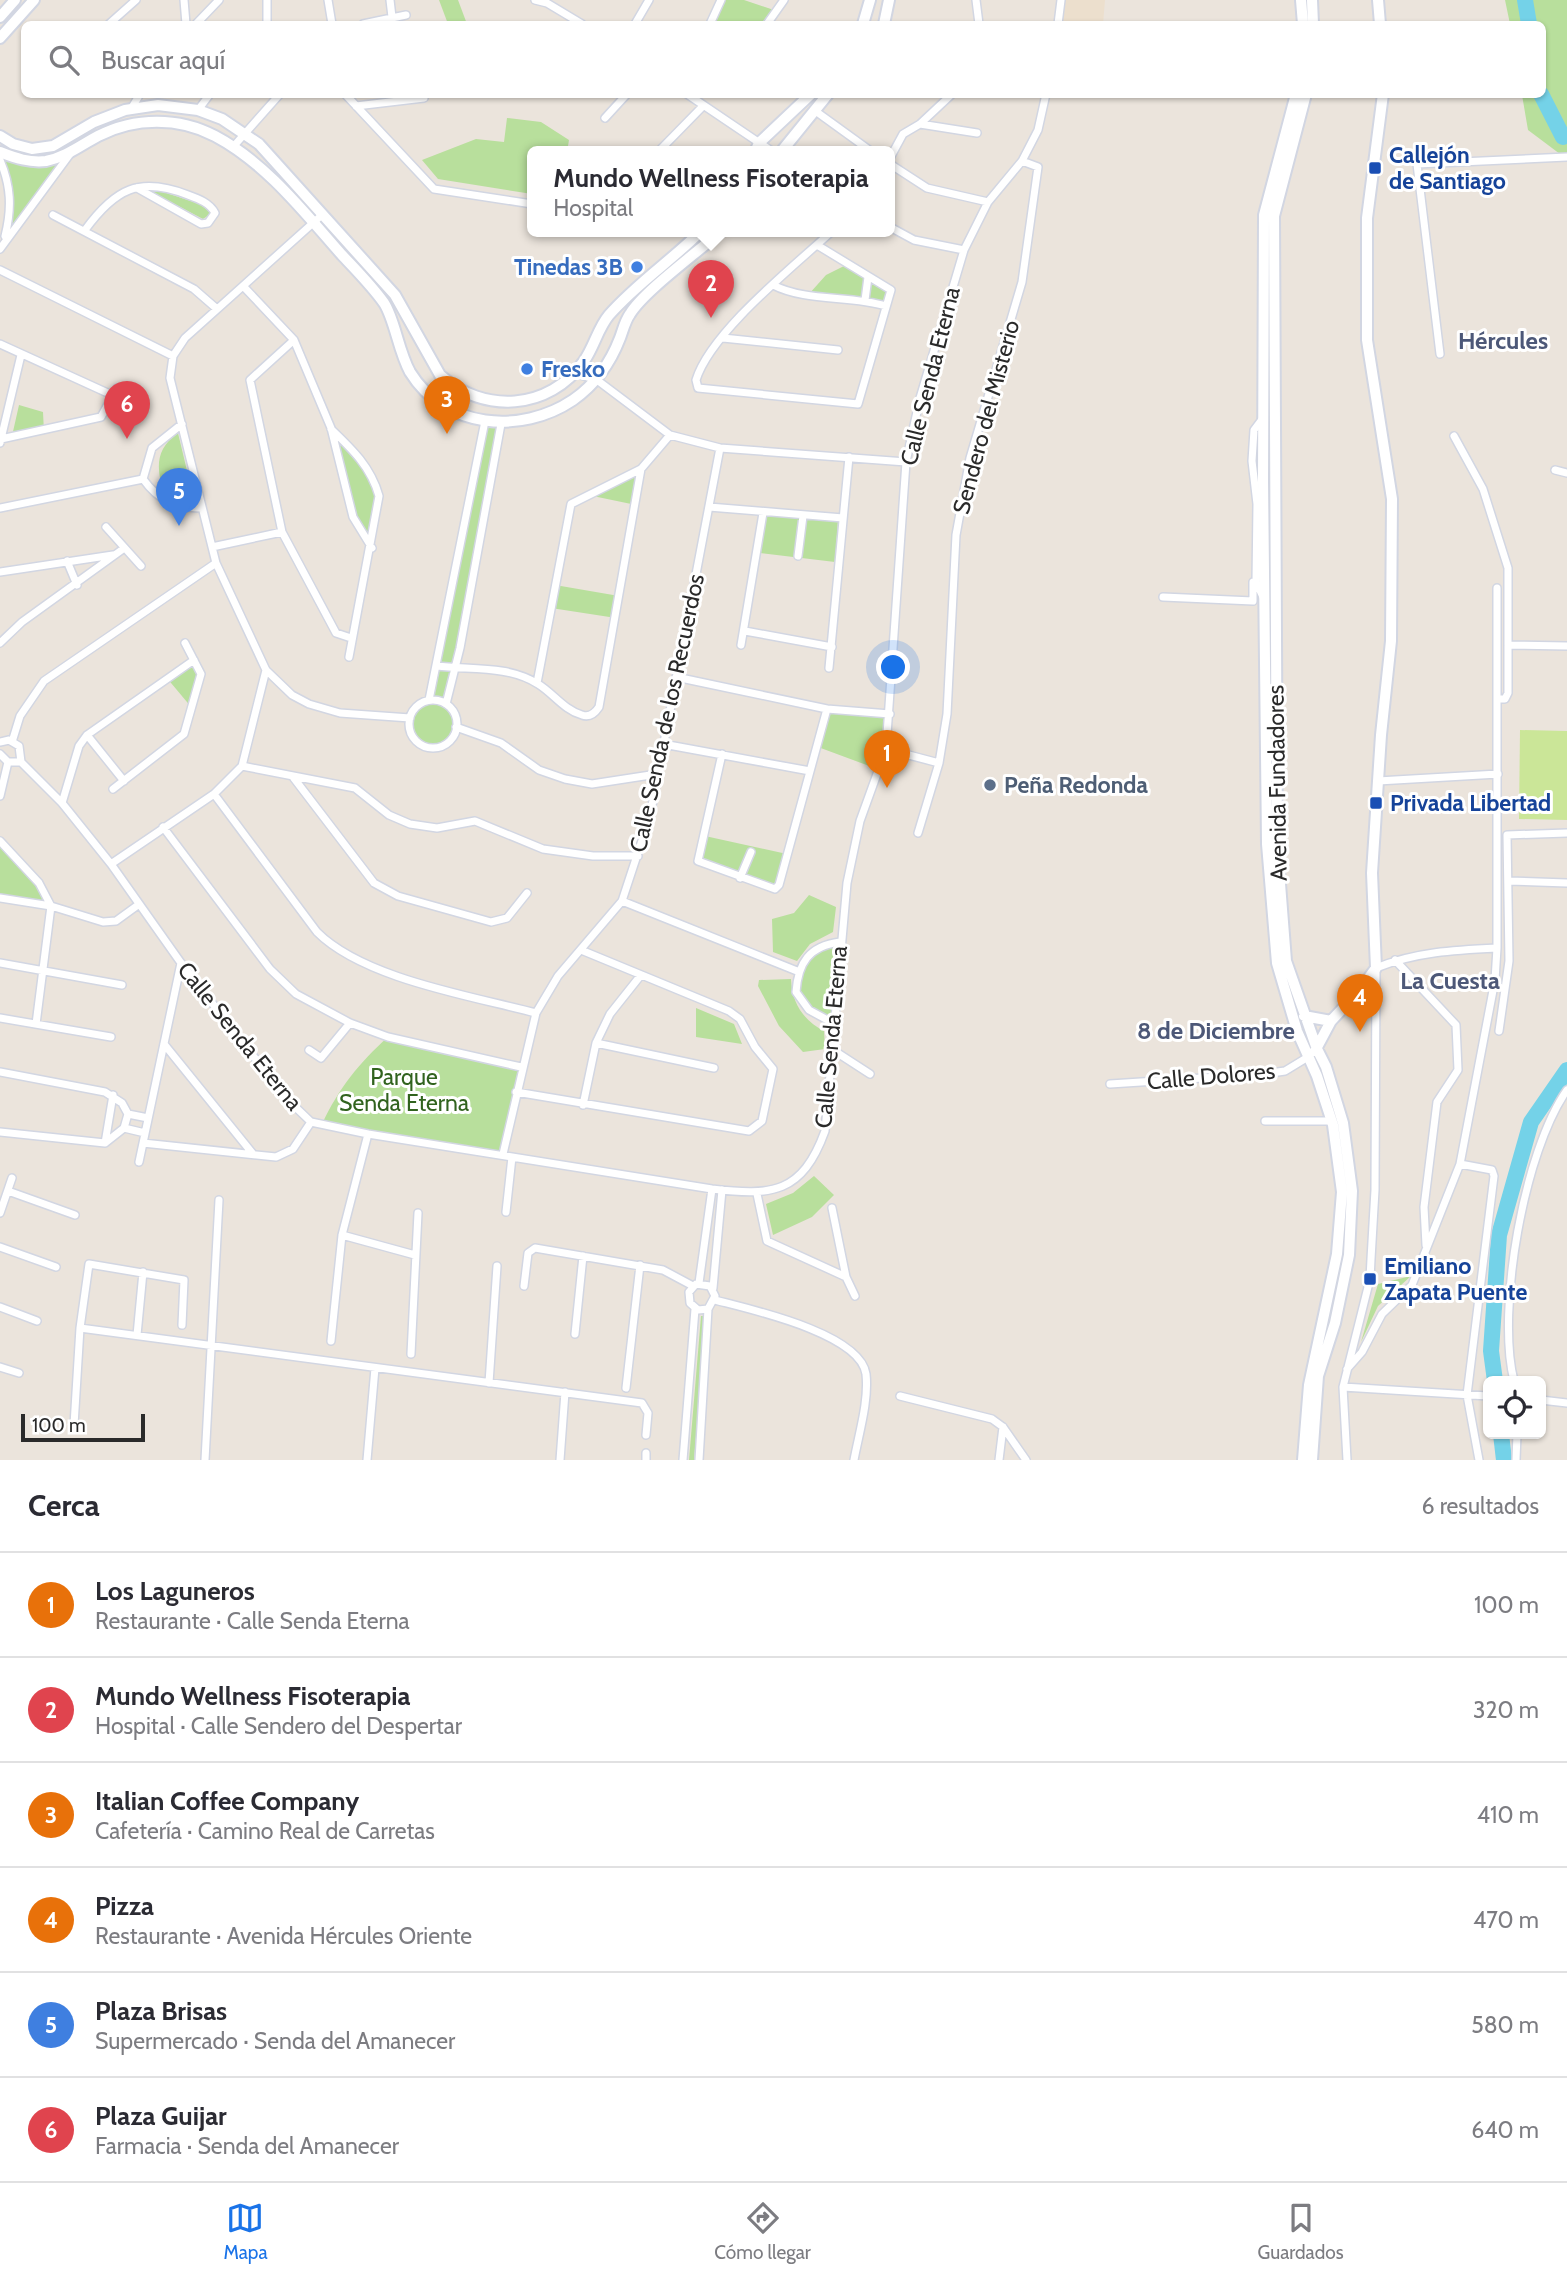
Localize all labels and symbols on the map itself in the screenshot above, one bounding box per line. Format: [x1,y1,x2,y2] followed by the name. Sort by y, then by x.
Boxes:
[1389,141,1506,195] place label: Callejón de Santiago
[1367,160,1383,176] marker: Callejón de Santiago
[514,253,623,281] place label: Tinedas 3B
[629,259,645,275] marker: Tinedas 3B
[688,260,734,318] pin: 2
[894,284,966,468] street label: Calle Senda Eterna
[947,317,1025,517] street label: Sendero del Misterio
[1458,326,1548,355] district label: Hércules
[541,355,605,383] place label: Fresko
[519,361,535,377] marker: Fresko
[424,376,470,434] pin: 3
[104,381,150,439] pin: 6
[156,468,202,526] pin: 5
[624,571,710,855] street label: Calle Senda de los Recuerdos
[876,650,910,684] your location
[1261,685,1293,881] street label: Avenida Fundadores
[864,730,910,788] pin: 1
[1004,771,1148,799] place label: Peña Redonda
[982,777,998,793] marker: Peña Redonda
[1390,789,1551,817] place label: Privada Libertad
[1368,795,1384,811] marker: Privada Libertad
[809,945,853,1129] street label: Calle Senda Eterna
[172,956,308,1116] street label: Calle Senda Eterna
[1400,966,1500,995] district label: La Cuesta
[1337,974,1383,1032] pin: 4
[1137,1016,1295,1045] district label: 8 de Diciembre
[1146,1056,1276,1096] street label: Calle Dolores
[339,1063,469,1117] park label: Parque Senda Eterna
[1384,1252,1527,1306] place label: Emiliano Zapata Puente
[1362,1271,1378,1287] marker: Emiliano Zapata Puente
[21,1411,145,1443] scale bar

